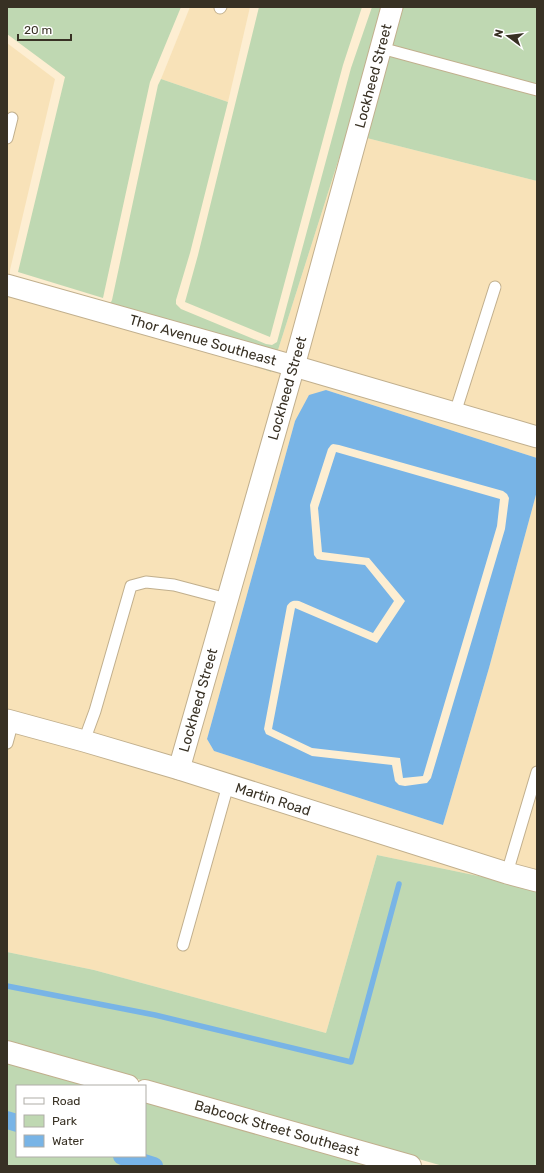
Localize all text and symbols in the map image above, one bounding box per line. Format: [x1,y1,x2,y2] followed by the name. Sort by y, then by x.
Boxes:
[18,16,71,42] scale bar
[488,16,528,56] north arrow
[351,22,396,130] street label: Lockheed Street
[24,23,52,37] text: 20 m
[492,28,506,39] text: N
[127,311,279,370] street label: Thor Avenue Southeast
[265,334,311,442] street label: Lockheed Street
[176,646,222,754] street label: Lockheed Street
[233,779,313,820] street label: Martin Road
[16,1085,146,1157] legend
[52,1094,80,1108] text: Road
[192,1097,362,1160] street label: Babcock Street Southeast
[52,1114,78,1128] text: Park
[52,1134,84,1148] text: Water

